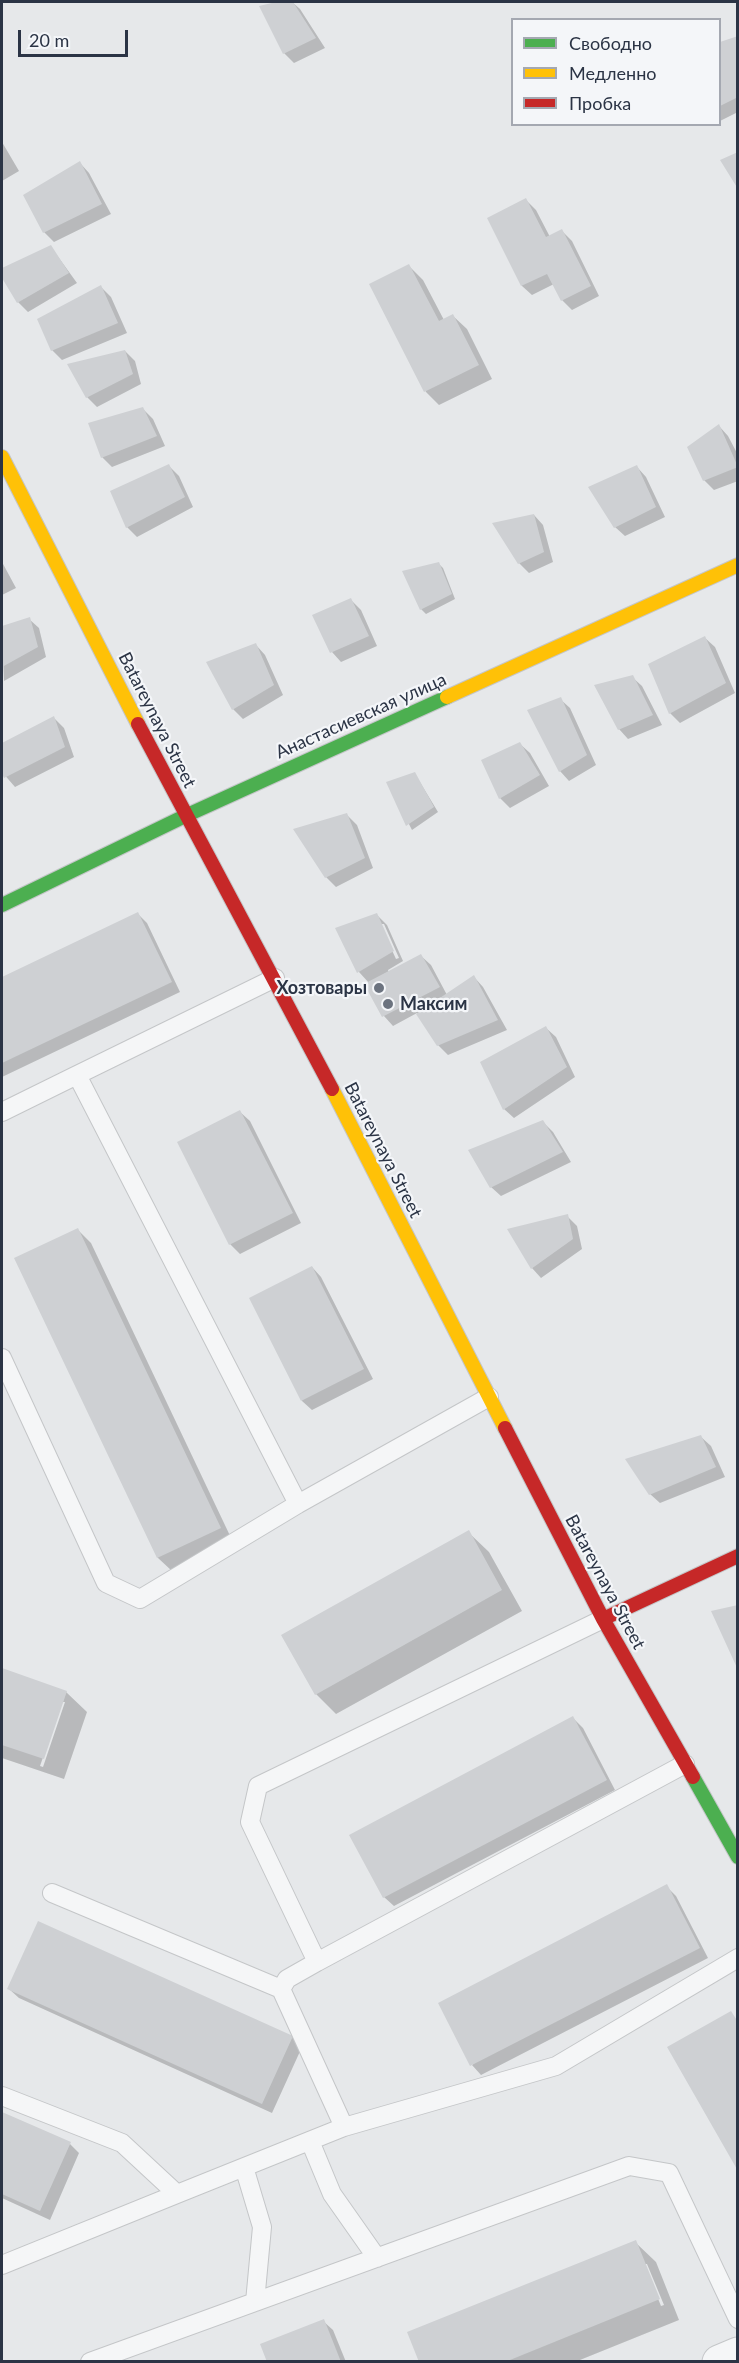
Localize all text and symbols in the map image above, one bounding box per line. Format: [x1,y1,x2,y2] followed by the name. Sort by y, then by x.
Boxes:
[21,18,130,56] scale bar
[511,18,721,126] legend
[29,29,69,51] text: 20 m
[569,32,652,54] text: Свободно
[569,62,657,84] text: Медленно
[569,92,631,114] text: Пробка
[113,649,201,791] street label: Batareynaya Street
[272,669,450,763] street label: Анастасиевская улица
[276,977,367,999] place label: Хозтовары
[372,981,386,995] marker: Хозтовары
[400,993,467,1015] place label: Максим
[381,997,395,1011] marker: Максим
[339,1079,427,1221] street label: Batareynaya Street
[560,1511,650,1653] street label: Batareynaya Street

